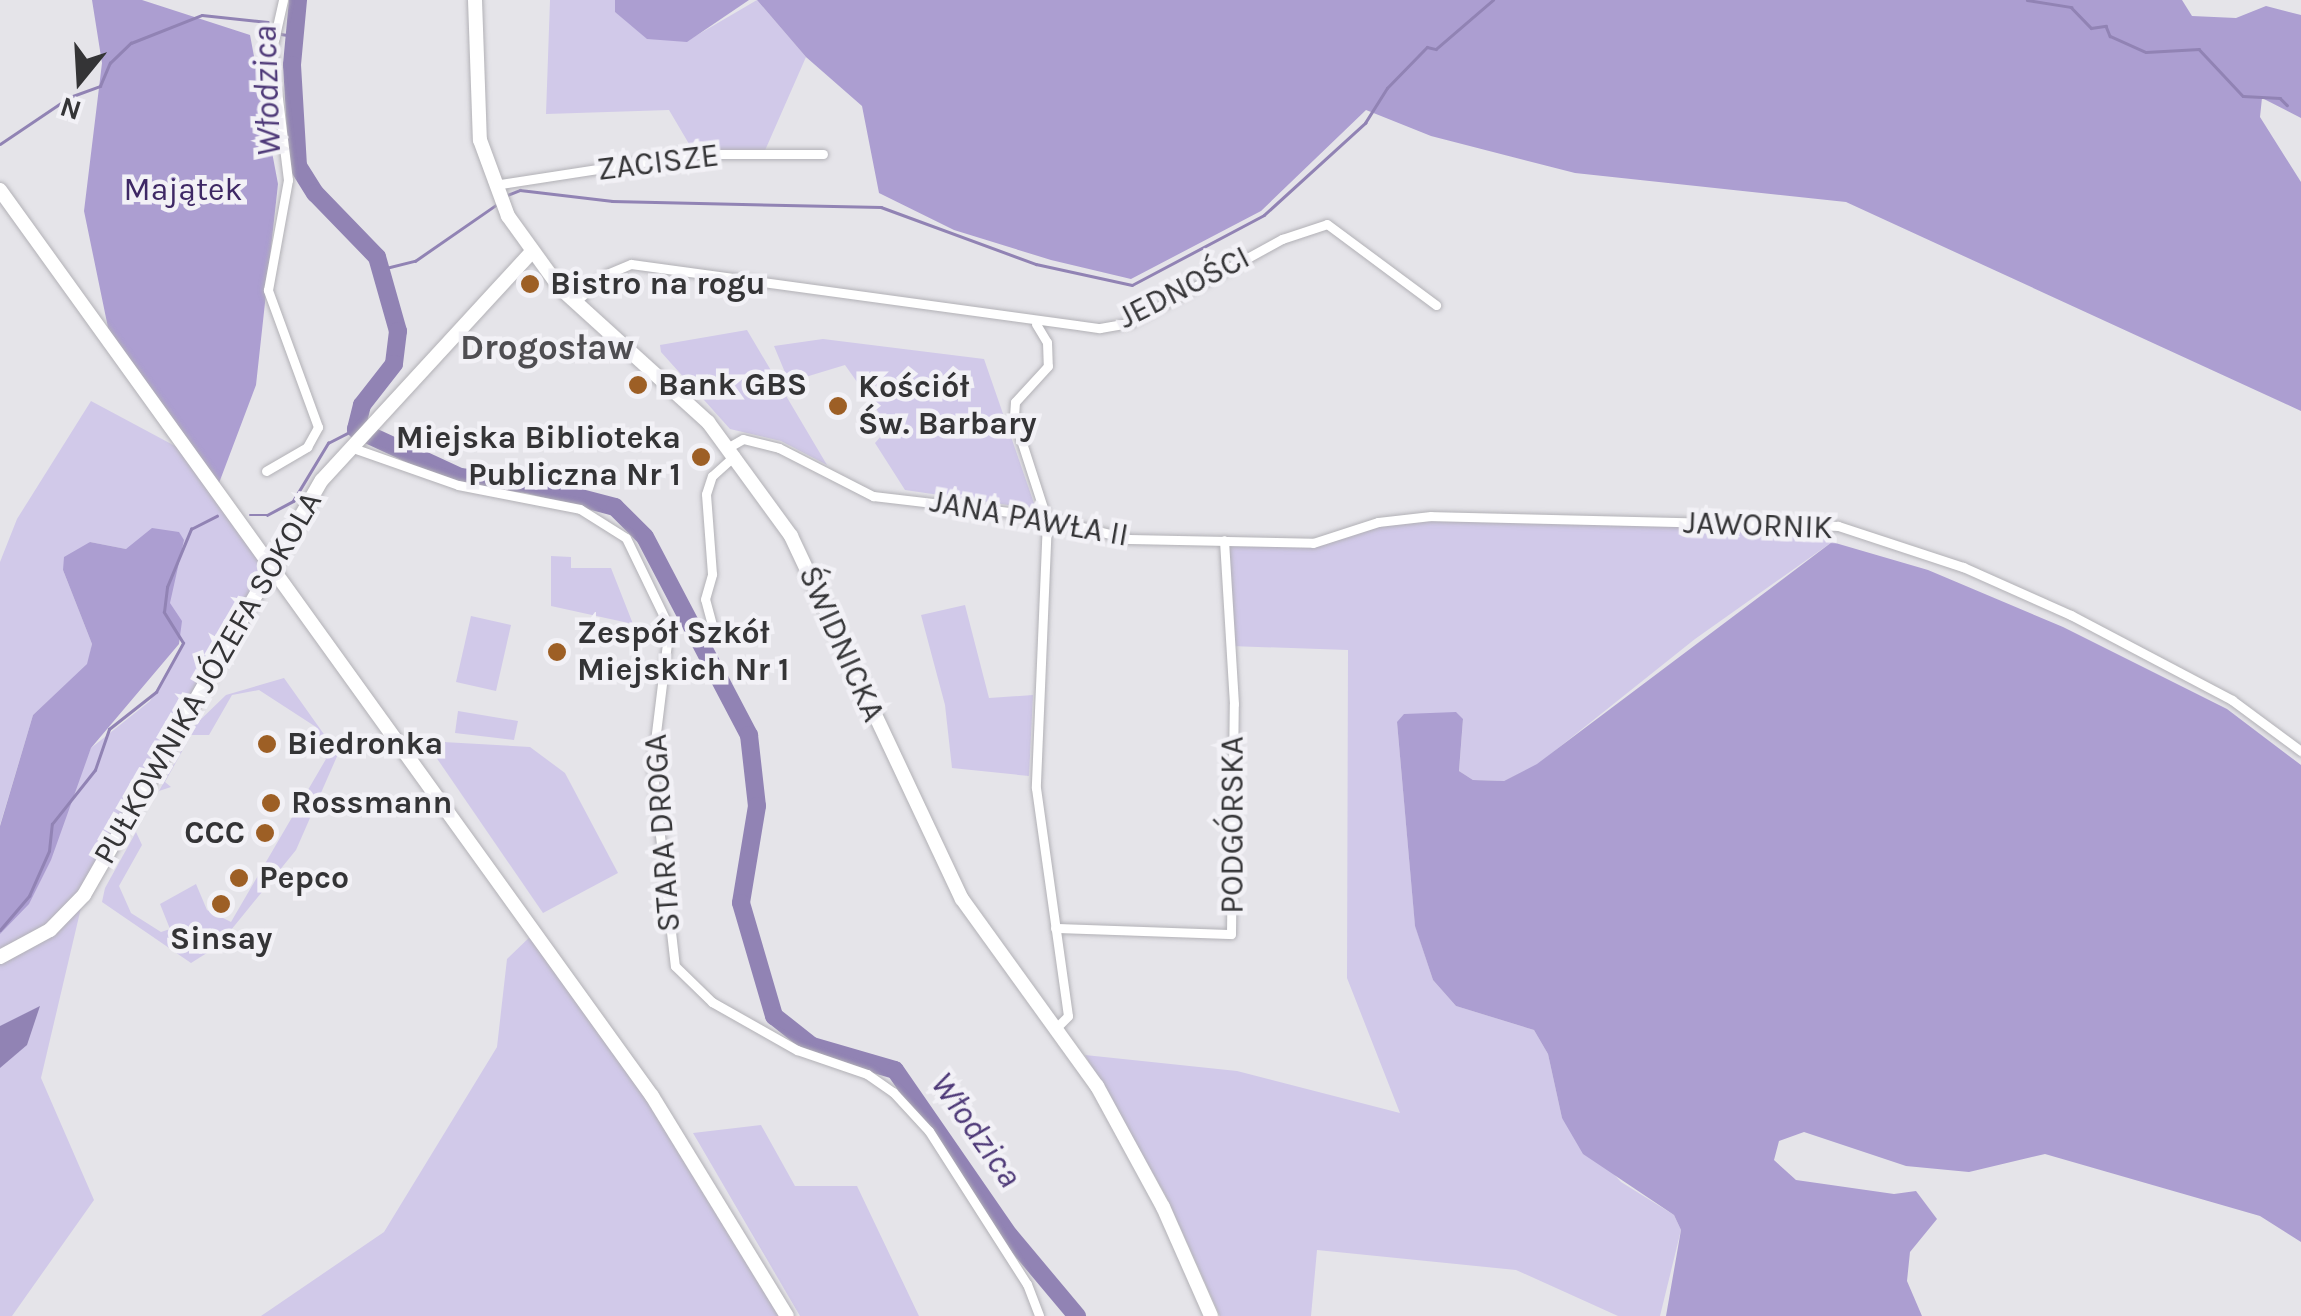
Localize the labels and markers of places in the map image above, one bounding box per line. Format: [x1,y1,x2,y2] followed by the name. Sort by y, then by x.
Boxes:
[550,265,766,303] place label: Bistro na rogu
[519,273,541,295] marker: Bistro na rogu
[658,366,807,404] place label: Bank GBS
[858,369,1037,444] place label: Kościół Św. Barbary
[627,374,649,396] marker: Bank GBS
[827,395,849,417] marker: Kościół Św. Barbary
[396,420,681,495] place label: Miejska Biblioteka Publiczna Nr 1
[690,446,712,468] marker: Miejska Biblioteka Publiczna Nr 1
[577,615,789,690] place label: Zespół Szkół Miejskich Nr 1
[546,641,568,663] marker: Zespół Szkół Miejskich Nr 1
[287,725,443,763] place label: Biedronka
[256,733,278,755] marker: Biedronka
[291,784,452,822] place label: Rossmann
[260,792,282,814] marker: Rossmann
[184,814,245,852] place label: CCC
[254,822,276,844] marker: CCC
[259,859,349,897] place label: Pepco
[228,867,250,889] marker: Pepco
[210,893,232,915] marker: Sinsay
[170,920,272,958] place label: Sinsay

